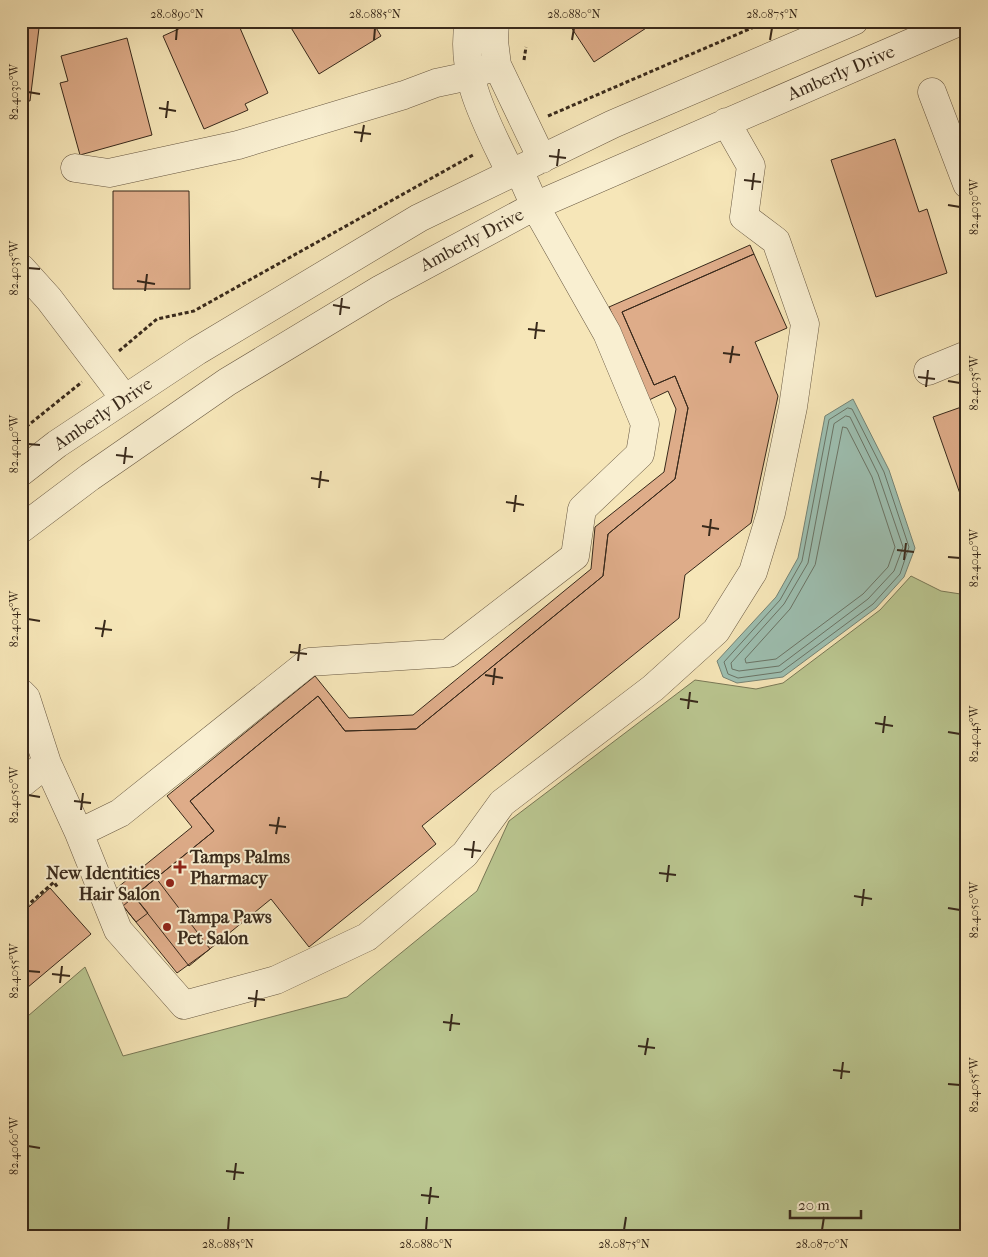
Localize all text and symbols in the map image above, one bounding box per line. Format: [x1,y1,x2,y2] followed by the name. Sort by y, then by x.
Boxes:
[150,7,204,21] text: 28.0890°N
[349,7,401,21] text: 28.0885°N
[547,7,601,21] text: 28.0880°N
[746,7,798,21] text: 28.0875°N
[783,41,898,105] street label: Amberly Drive
[7,63,21,120] text: 82.4030°W
[967,178,981,235] text: 82.4030°W
[416,204,528,277] street label: Amberly Drive
[7,239,21,295] text: 82.4035°W
[967,354,981,410] text: 82.4035°W
[49,373,156,455] street label: Amberly Drive
[7,414,21,473] text: 82.4040°W
[967,528,981,587] text: 82.4040°W
[7,590,21,647] text: 82.4045°W
[967,705,981,762] text: 82.4045°W
[7,766,21,823] text: 82.4050°W
[189,847,290,889] place label: Tamps Palms Pharmacy
[174,861,186,873] marker: Tamps Palms Pharmacy
[46,863,161,905] place label: New Identities Hair Salon
[164,877,176,889] marker: New Identities Hair Salon
[967,881,981,938] text: 82.4050°W
[176,907,272,949] place label: Tampa Paws Pet Salon
[161,921,173,933] marker: Tampa Paws Pet Salon
[7,942,21,998] text: 82.4055°W
[967,1056,981,1112] text: 82.4055°W
[7,1116,21,1175] text: 82.4060°W
[790,1187,862,1219] scale bar
[798,1196,830,1214] text: 20 m
[202,1237,254,1251] text: 28.0885°N
[399,1237,453,1251] text: 28.0880°N
[598,1237,650,1251] text: 28.0875°N
[795,1237,849,1251] text: 28.0870°N

